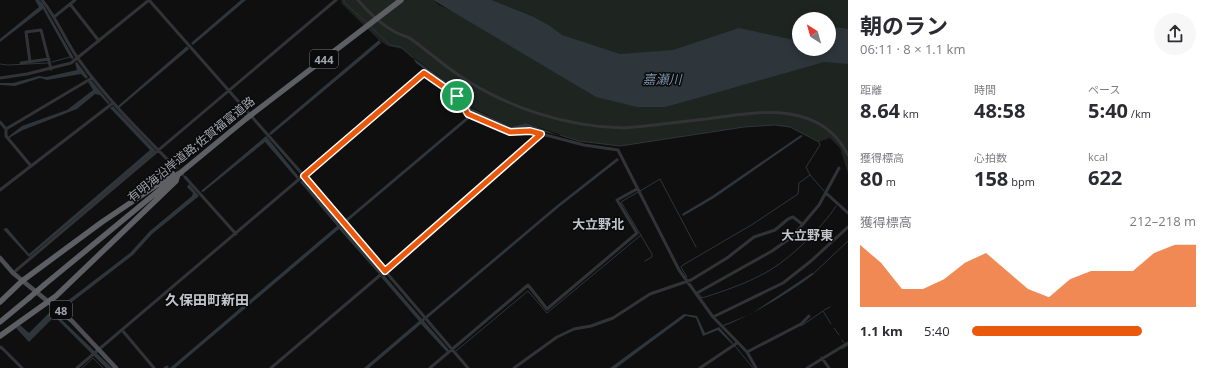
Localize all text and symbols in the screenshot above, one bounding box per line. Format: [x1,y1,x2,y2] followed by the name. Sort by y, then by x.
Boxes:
[860,10,948,40] text: 朝のラン
[792,12,836,56] north arrow
[792,12,836,56] map controls
[1154,13,1196,55] button: share
[860,40,965,58] text: 06:11 · 8 × 1.1 km
[310,50,338,68] road number: 444
[642,70,683,88] water label: 嘉瀬川
[440,79,474,113] pin
[860,82,882,97] text: 距離
[974,82,996,97] text: 時間
[1088,82,1120,97] text: ペース
[446,85,468,107] icon: arrive
[124,92,258,206] street label: 有明海沿岸道路;佐賀福富道路
[860,97,900,124] text: 8.64
[974,97,1025,124] text: 48:58
[1088,97,1128,124] text: 5:40
[900,106,919,121] text: km
[1128,106,1151,121] text: /km
[1088,149,1108,164] text: kcal
[860,150,904,165] text: 獲得標高
[974,150,1007,165] text: 心拍数
[1088,164,1122,191] text: 622
[860,165,883,192] text: 80
[974,165,1008,192] text: 158
[883,174,896,189] text: m
[1008,174,1035,189] text: bpm
[1129,212,1196,230] text: 212–218 m
[860,213,912,231] text: 獲得標高
[572,215,624,233] district label: 大立野北
[781,226,833,244] district label: 大立野東
[165,290,249,309] district label: 久保田町新田
[50,301,72,319] road number: 48
[860,322,903,340] text: 1.1 km
[924,322,950,340] text: 5:40

